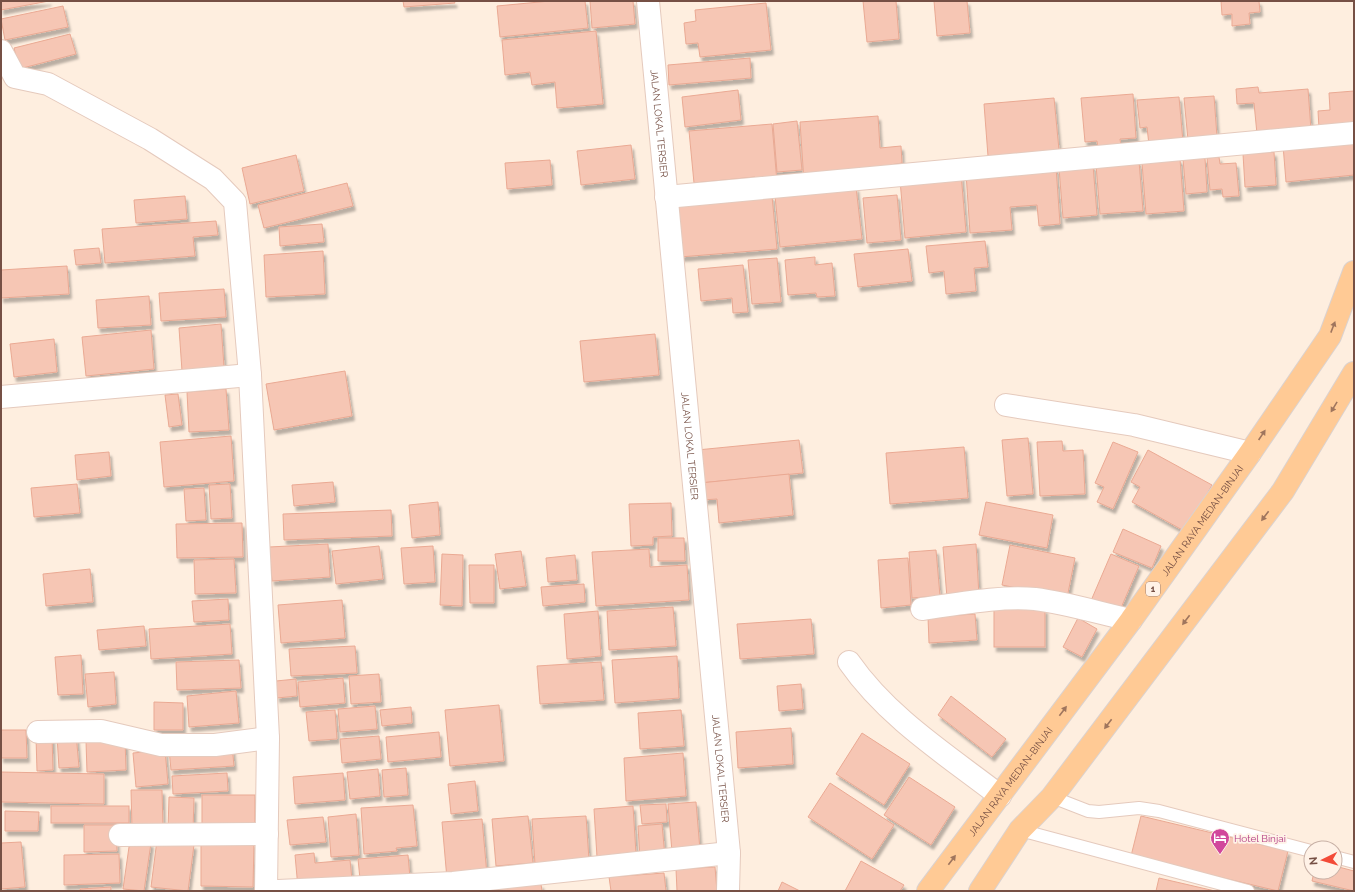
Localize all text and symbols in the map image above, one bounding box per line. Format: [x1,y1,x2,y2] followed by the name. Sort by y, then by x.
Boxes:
[649,69,670,178] street label: JALAN LOKAL TERSIER
[1331,320,1337,332] one-way arrow
[680,392,701,501] street label: JALAN LOKAL TERSIER
[1331,401,1338,412] one-way arrow
[1259,430,1266,441] one-way arrow
[1159,463,1245,578] street label: JALAN RAYA MEDAN-BINJAI
[1260,511,1269,522] one-way arrow
[1146,582,1160,596] road number: 1
[1182,615,1190,625] one-way arrow
[1059,706,1067,716] one-way arrow
[710,714,732,823] street label: JALAN LOKAL TERSIER
[1104,718,1112,729] one-way arrow
[966,725,1054,838] street label: JALAN RAYA MEDAN-BINJAI
[1209,827,1231,855] hotel icon: Hotel Binjai
[1234,833,1286,844] place label: Hotel Binjai
[1303,840,1343,880] north arrow
[948,854,956,865] one-way arrow
[1307,856,1320,866] text: N

